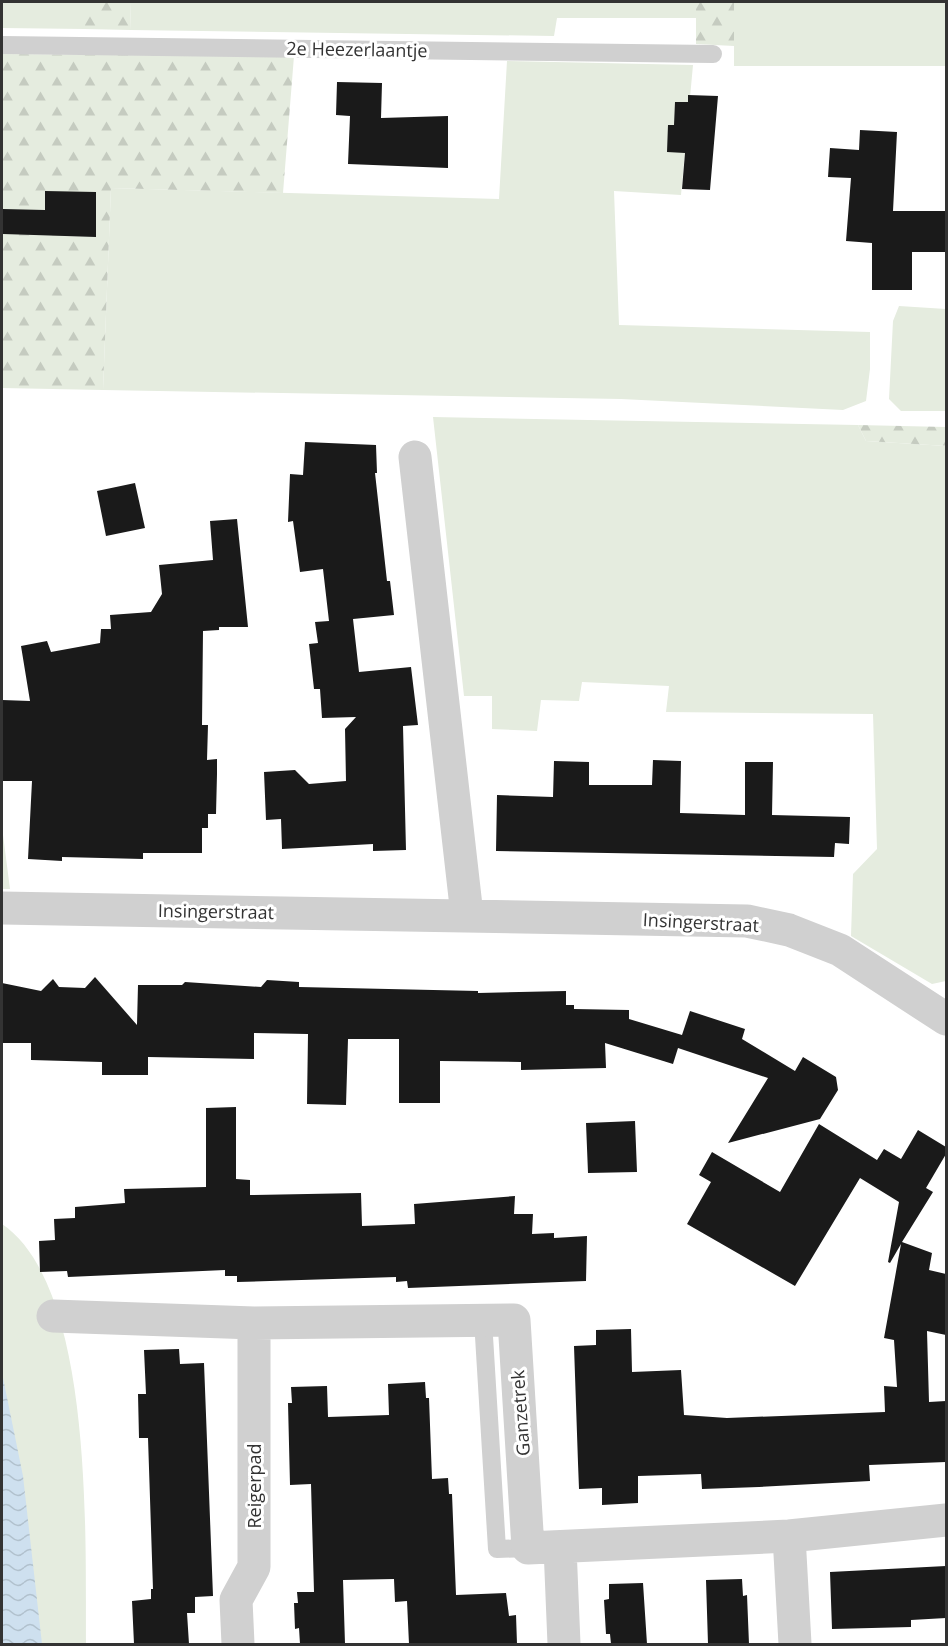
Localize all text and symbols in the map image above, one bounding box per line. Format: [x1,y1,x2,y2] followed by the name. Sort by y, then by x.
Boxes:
[286,36,428,62] street label: 2e Heezerlaantje
[158,898,274,924] street label: Insingerstraat
[642,907,760,937] street label: Insingerstraat
[505,1369,535,1457] street label: Ganzetrek
[242,1443,266,1529] street label: Reigerpad

